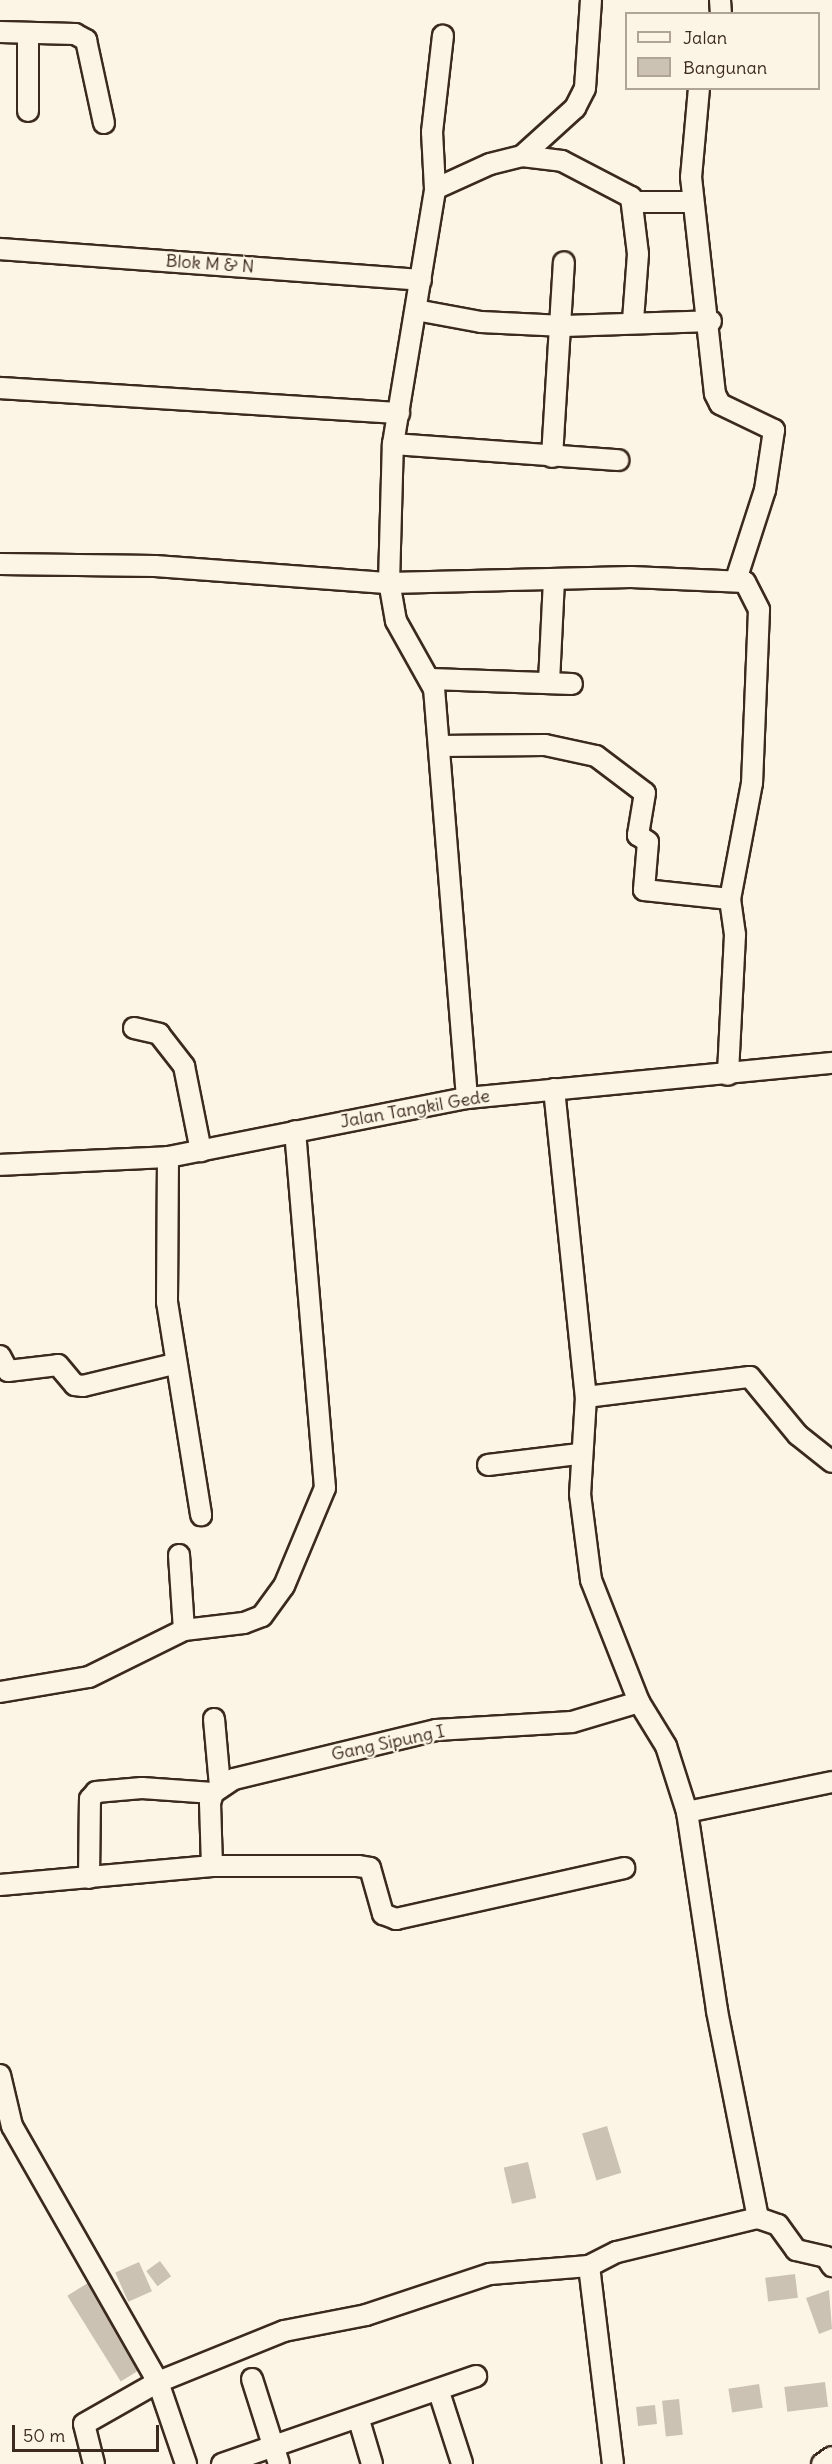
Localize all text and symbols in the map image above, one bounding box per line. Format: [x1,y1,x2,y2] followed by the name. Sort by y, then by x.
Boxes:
[625,12,820,90] legend
[683,26,727,49] text: Jalan
[683,56,767,79] text: Bangunan
[165,250,255,278] street label: Blok M & N
[338,1085,492,1133] street label: Jalan Tangkil Gede
[329,1720,447,1766] street label: Gang Sipung I
[15,2413,162,2451] scale bar
[23,2424,65,2447] text: 50 m

